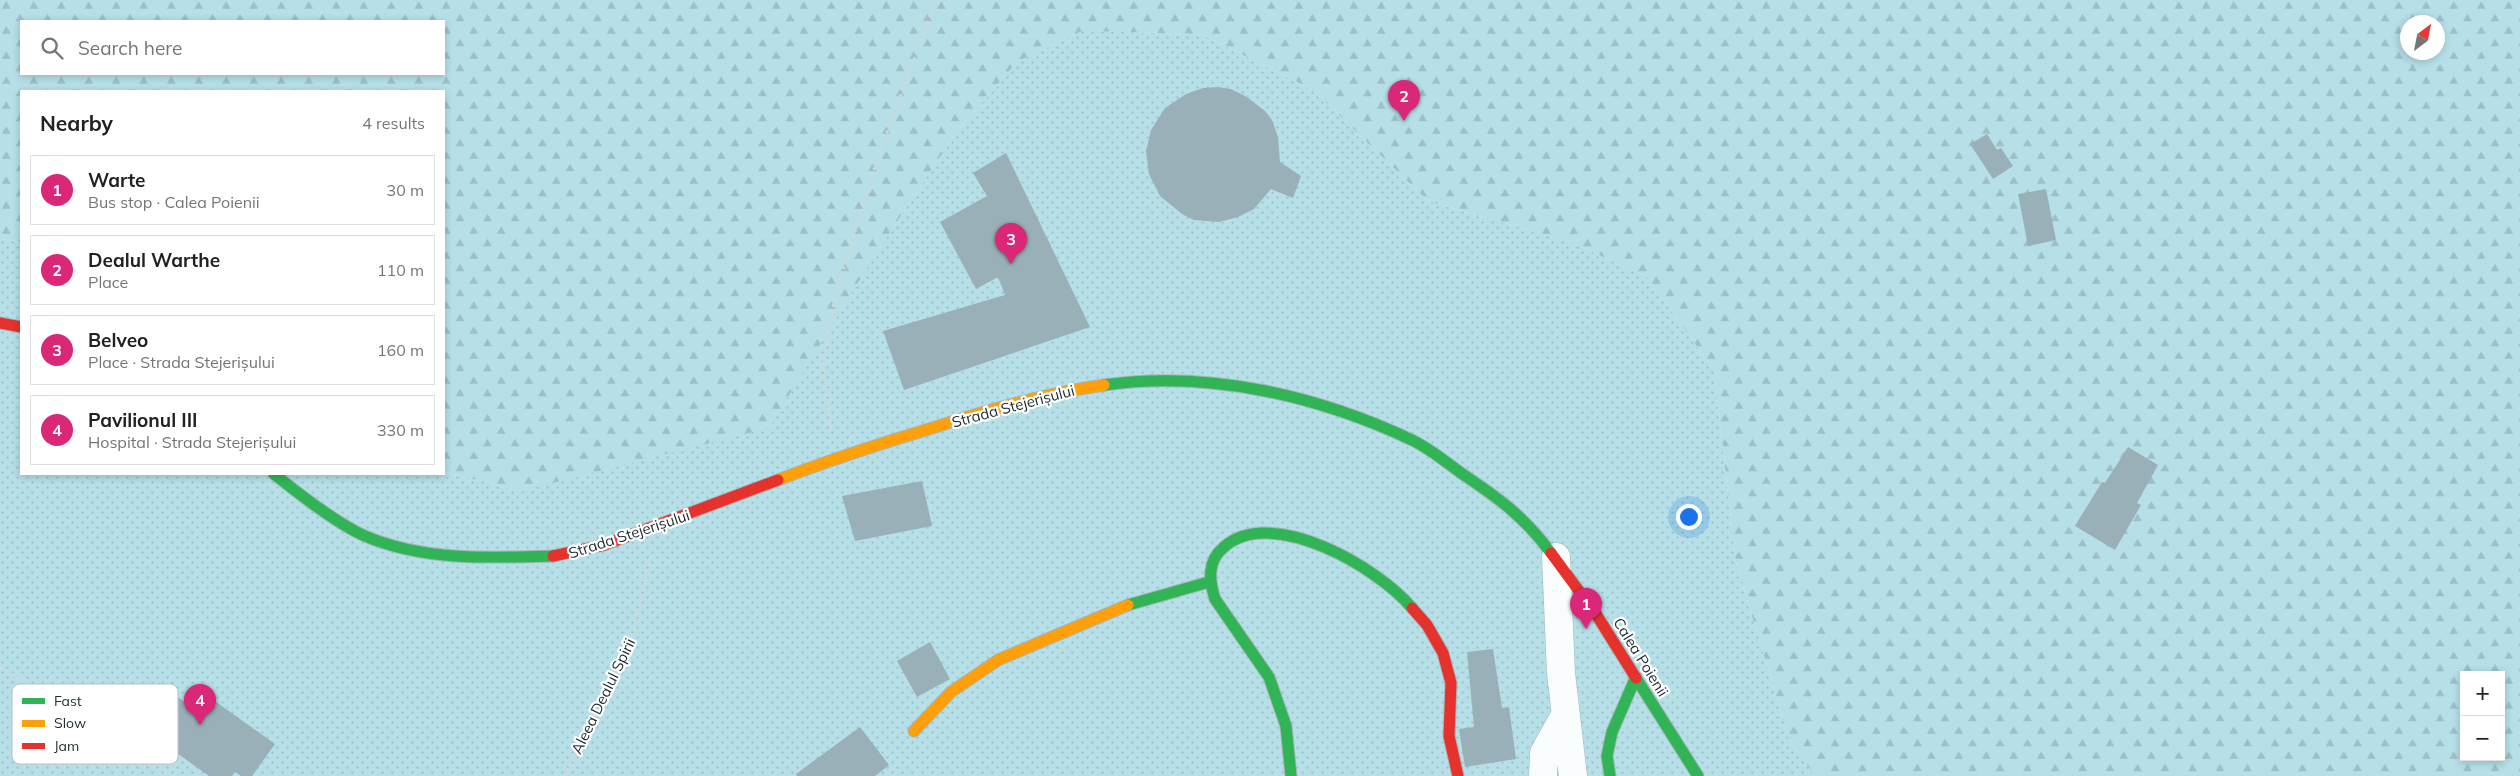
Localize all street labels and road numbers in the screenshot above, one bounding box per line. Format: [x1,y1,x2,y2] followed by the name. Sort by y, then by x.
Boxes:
[950,380,1076,432] street label: Strada Stejerișului
[566,505,692,563] street label: Strada Stejerișului
[1609,614,1673,700] street label: Calea Poienii
[567,635,639,757] street label: Aleea Dealul Spirii

